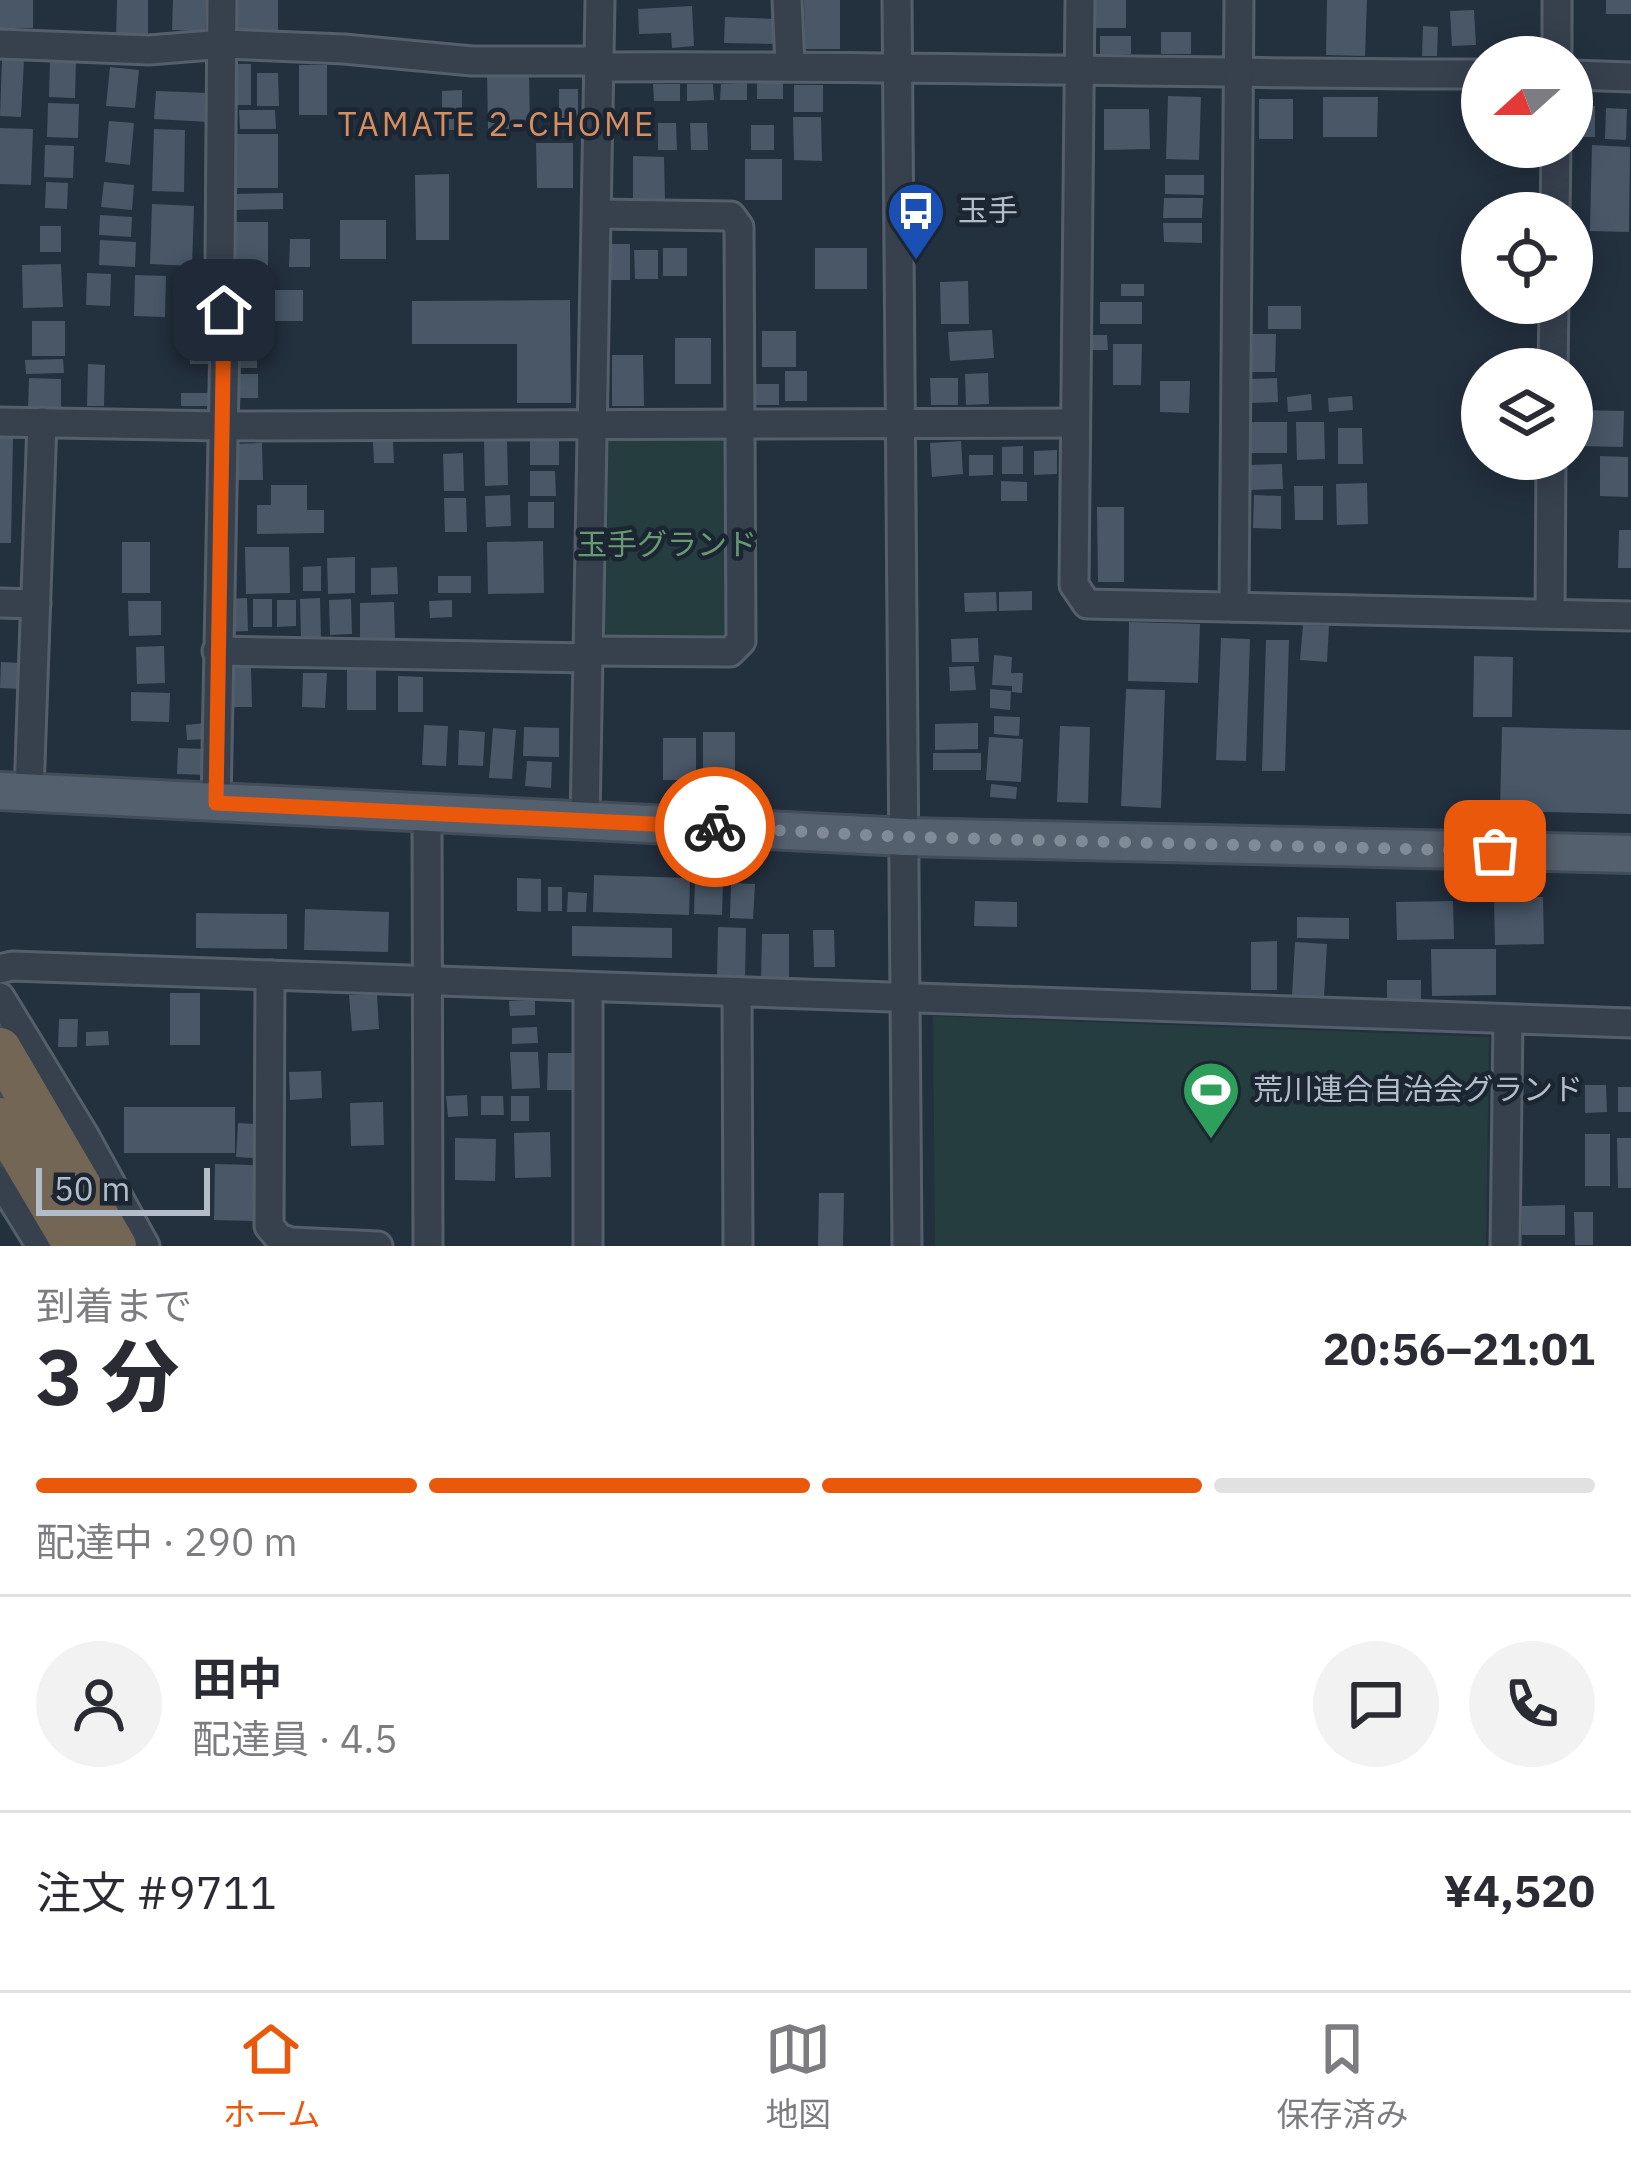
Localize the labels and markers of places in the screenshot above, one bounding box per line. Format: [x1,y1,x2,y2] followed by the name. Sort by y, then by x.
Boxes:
[885,180,947,262] bus stop icon: 玉手
[958,190,1018,229] place label: 玉手
[173,259,275,361] pin
[1444,800,1546,902] pin
[1180,1059,1242,1141] sports icon: 荒川連合自治会グランド
[1253,1069,1583,1108] place label: 荒川連合自治会グランド

